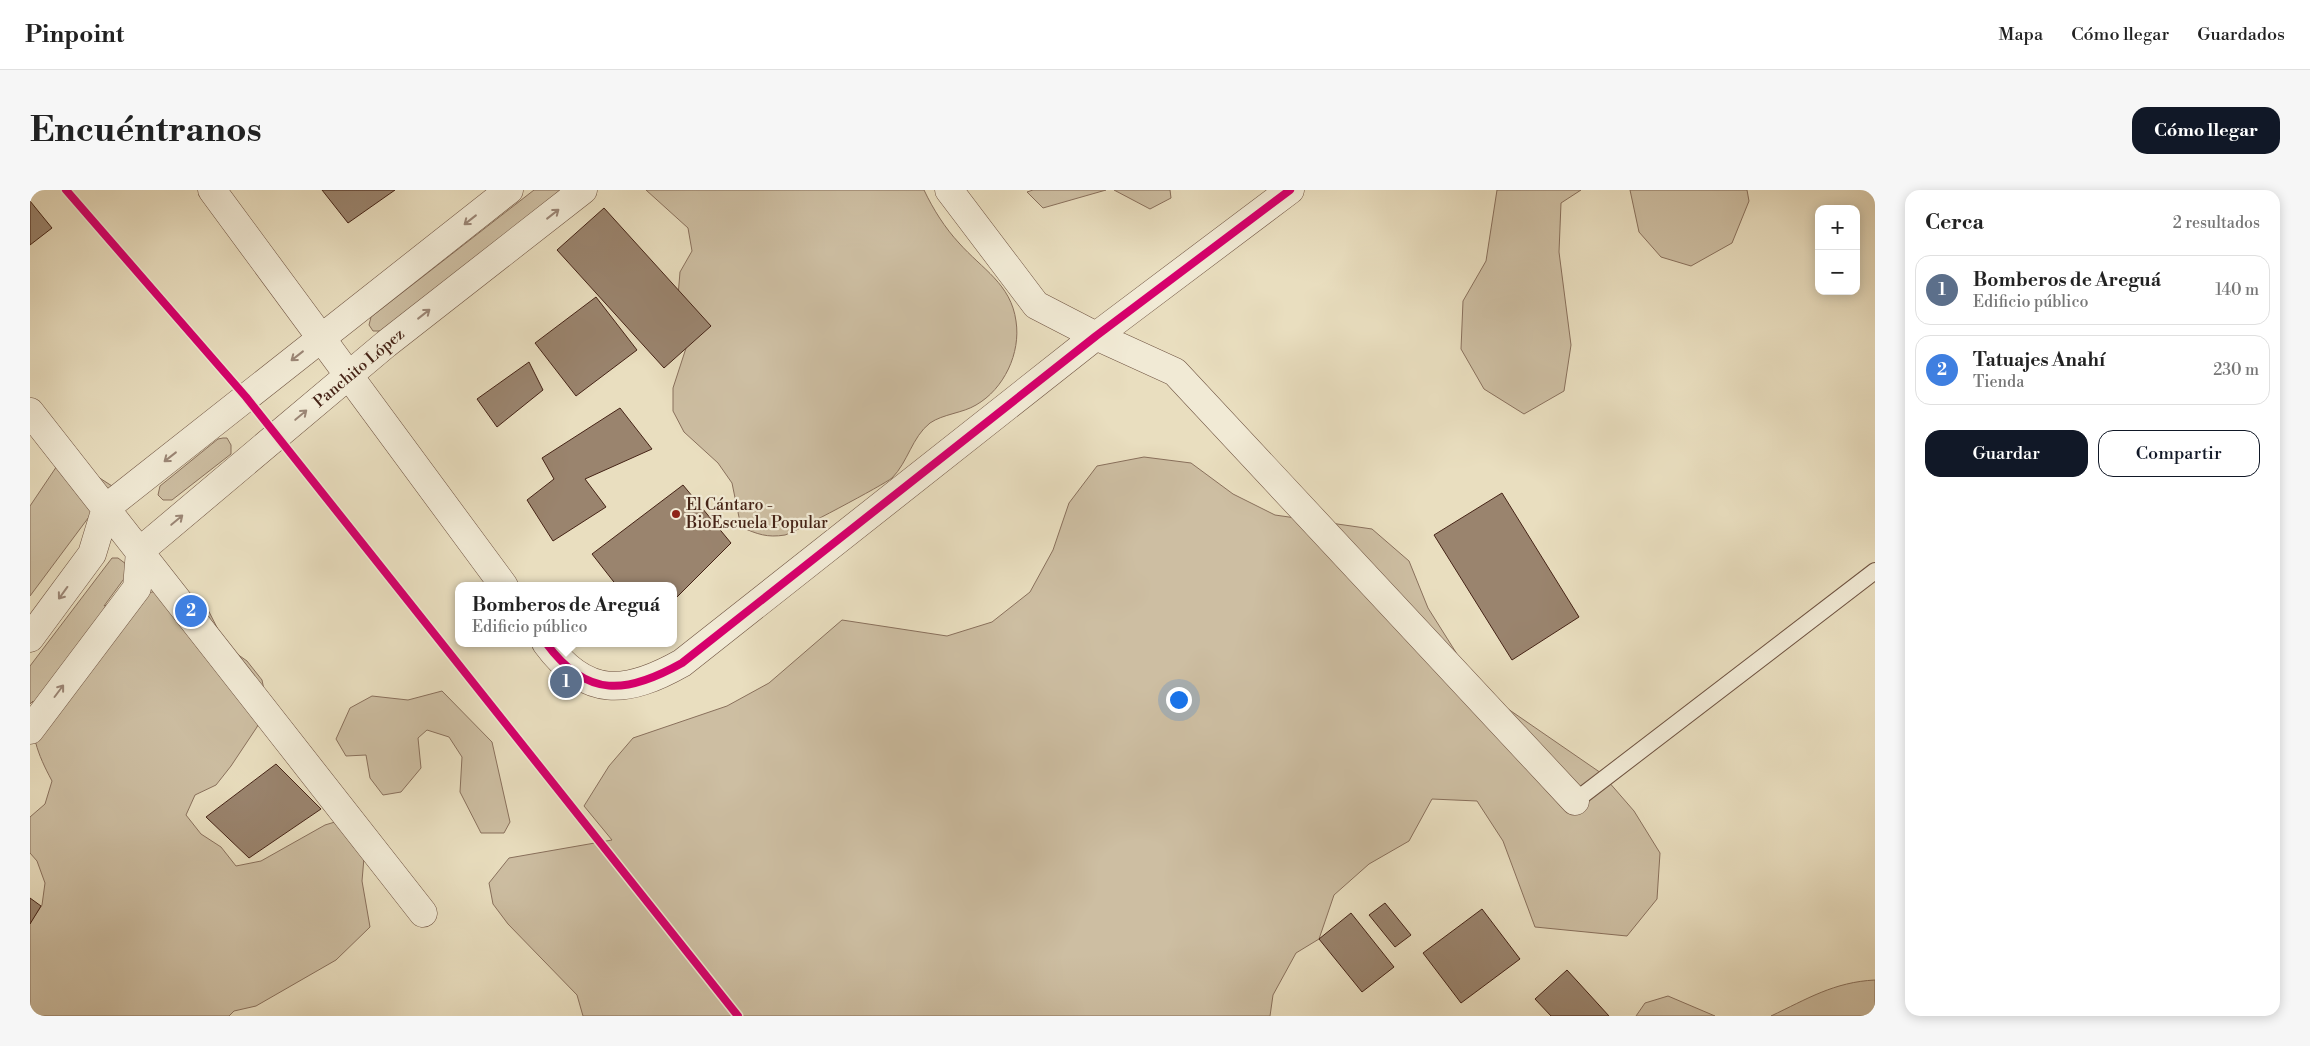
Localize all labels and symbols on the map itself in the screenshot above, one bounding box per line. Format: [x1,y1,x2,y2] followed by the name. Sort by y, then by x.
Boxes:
[546,208,559,219] one-way arrow
[463,215,477,225] one-way arrow
[418,308,431,319] one-way arrow
[309,324,409,412] street label: Panchito López
[291,351,304,362] one-way arrow
[295,410,308,421] one-way arrow
[164,452,177,463] one-way arrow
[685,495,828,533] place label: El Cántaro - BioEscuela Popular
[670,508,682,520] marker: El Cántaro - BioEscuela Popular
[170,515,183,526] one-way arrow
[58,586,68,600] one-way arrow
[175,592,207,630] pin: 2
[550,663,582,701] pin: 1
[54,685,65,698] one-way arrow
[1166,687,1192,713] your location

